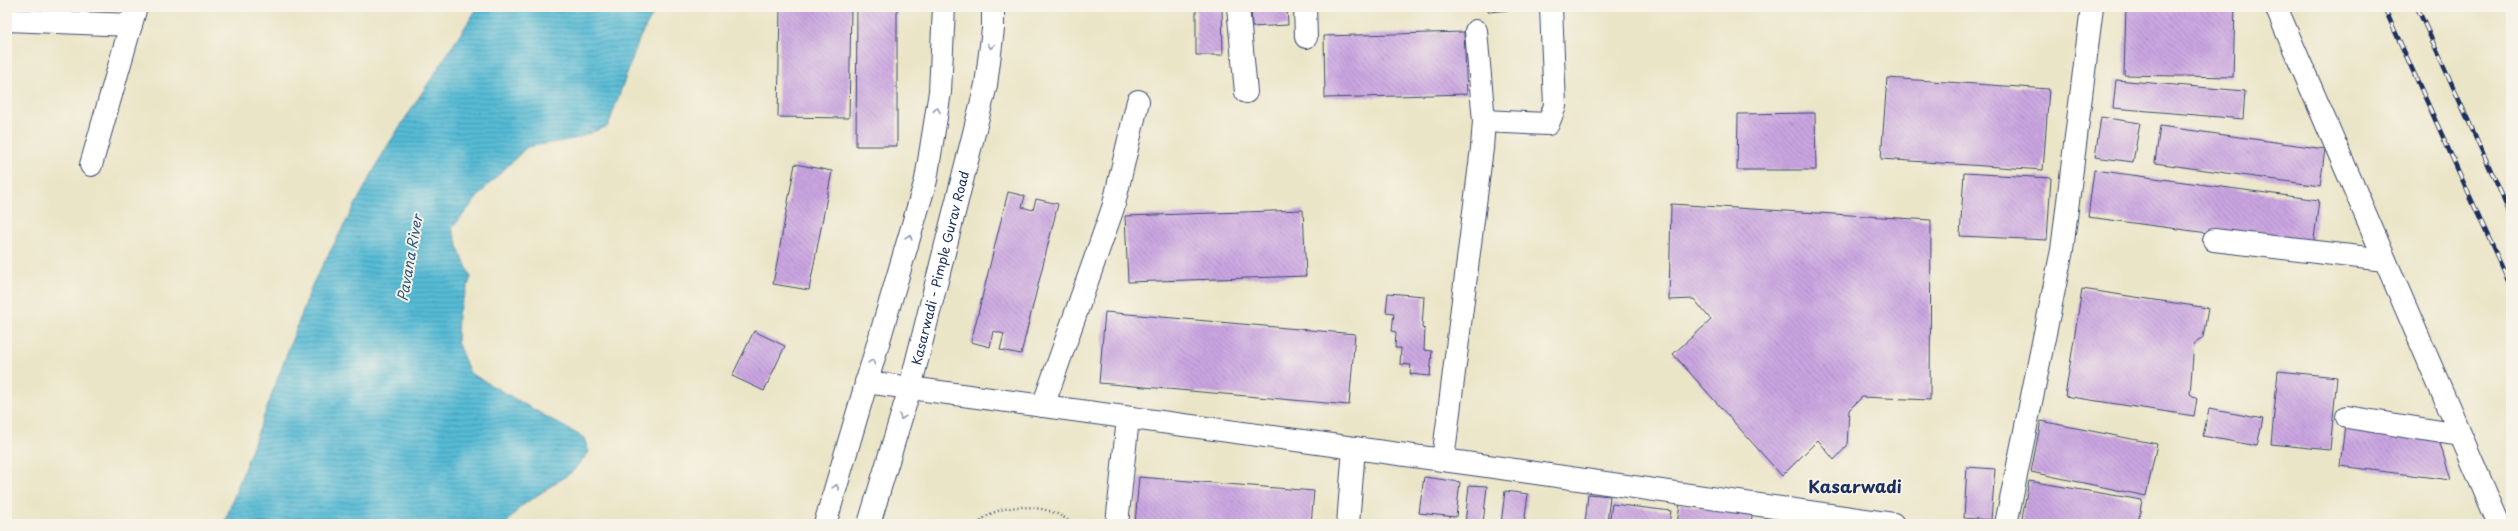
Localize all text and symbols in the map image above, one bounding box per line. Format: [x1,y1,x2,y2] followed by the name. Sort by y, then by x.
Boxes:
[987,43,996,49] one-way arrow
[932,107,941,113] one-way arrow
[906,169,973,367] street label: Kasarwadi - Pimple Gurav Road
[392,212,428,303] water label: Pavana River
[904,234,913,241] one-way arrow
[867,358,876,365] one-way arrow
[898,413,906,420] one-way arrow
[1808,473,1902,499] district label: Kasarwadi
[831,483,840,490] one-way arrow

